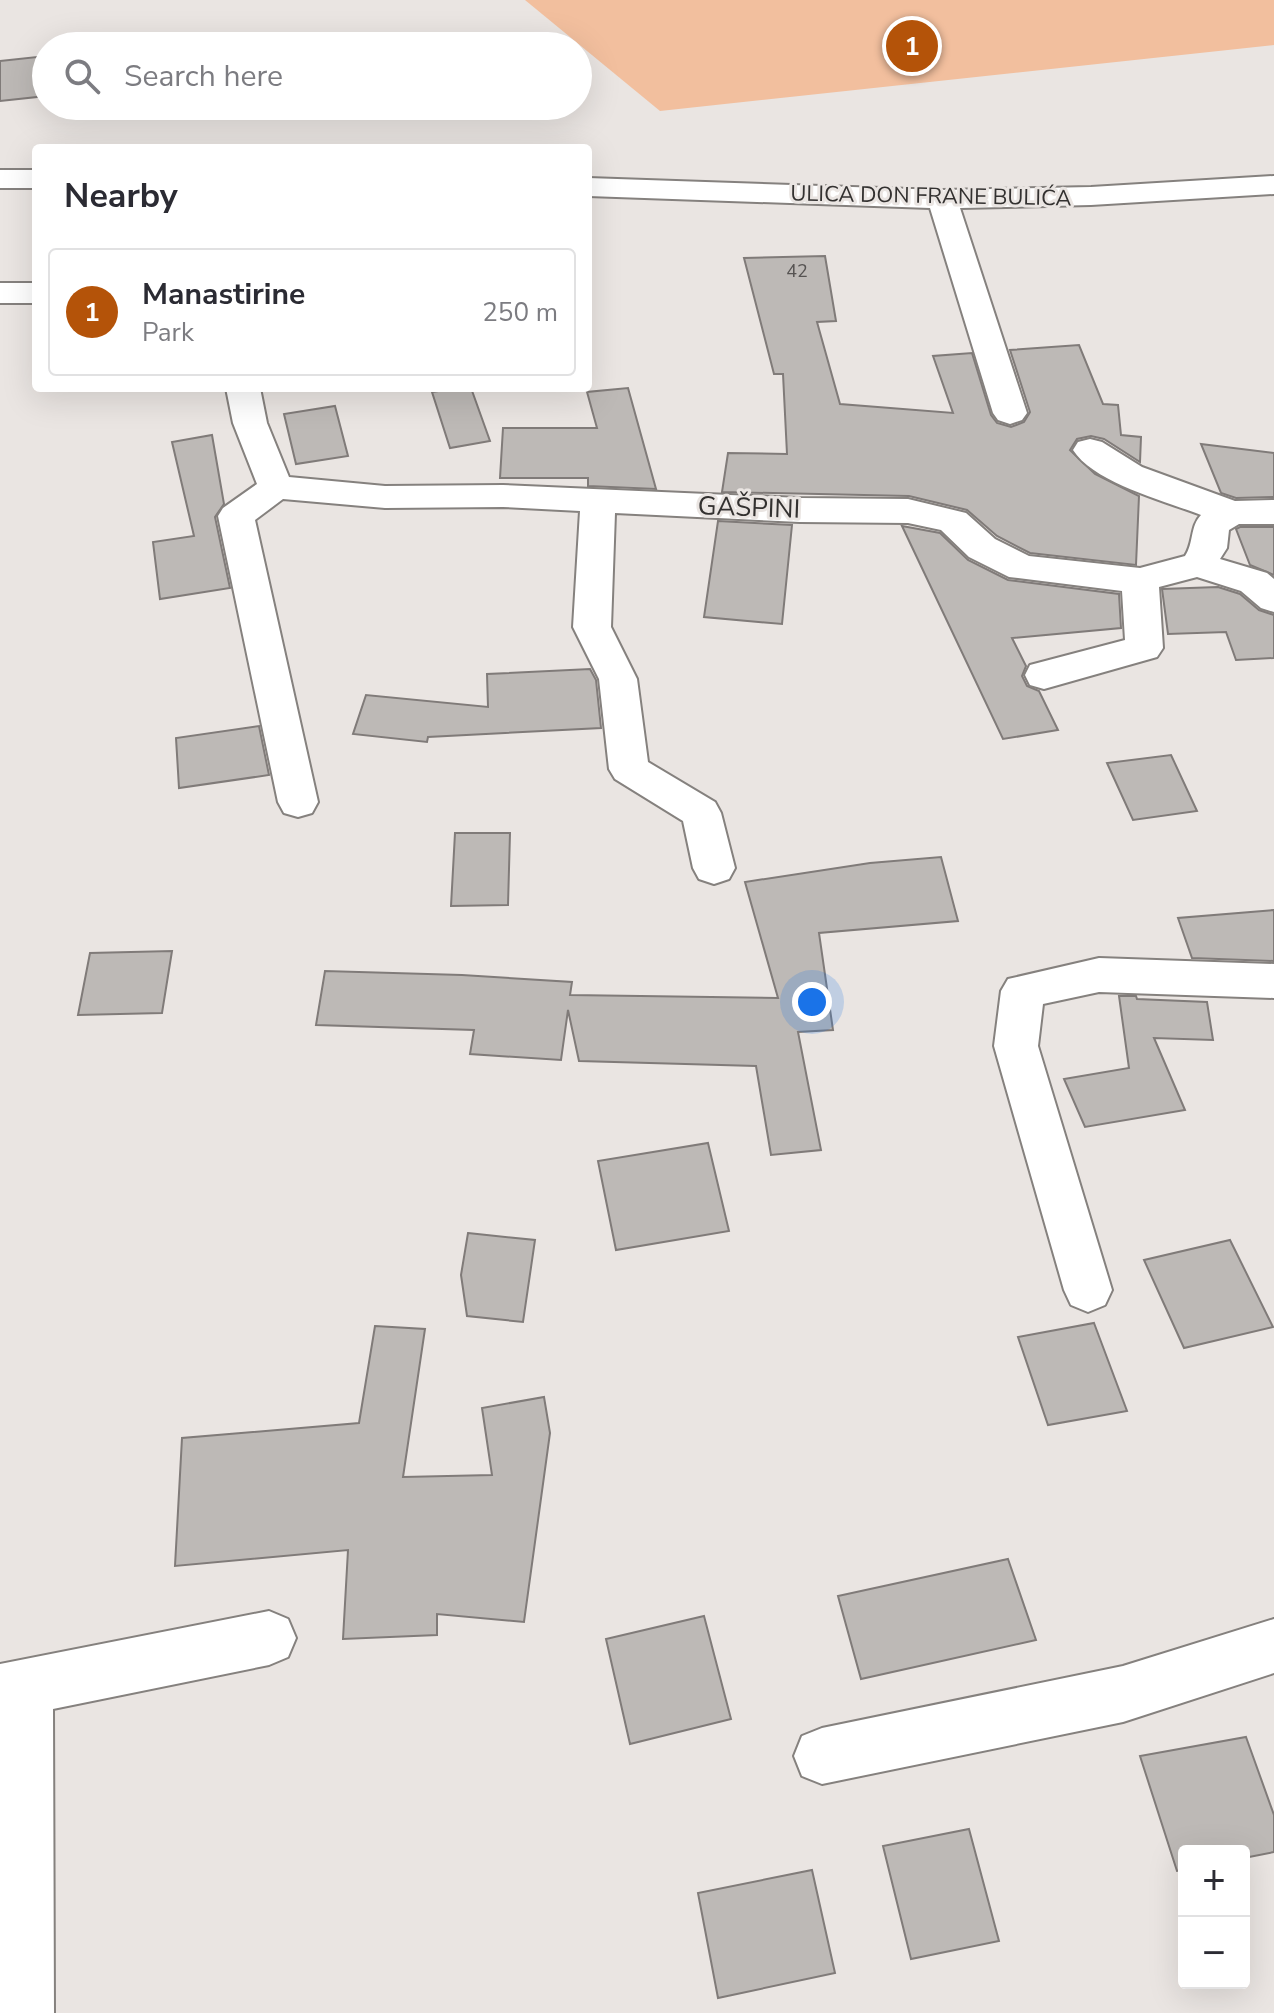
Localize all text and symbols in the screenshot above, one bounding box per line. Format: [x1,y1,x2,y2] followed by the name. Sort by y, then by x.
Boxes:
[886,16,938,76] pin: 1
[32,32,592,120] search box
[60,54,104,98] icon: search
[124,56,283,97] text: Search here
[64,173,178,219] text: Nearby
[790,179,1072,213] street label: ULICA DON FRANE BULIĆA
[786,259,808,283] house number: 42
[142,274,305,315] text: Manastirine
[84,295,100,330] text: 1
[482,295,558,330] text: 250 m
[142,315,194,350] text: Park
[697,488,801,527] street label: GAŠPINI
[792,982,832,1022] your location
[1178,1845,1250,1989] map controls
[1178,1845,1250,1917] button: +
[1178,1917,1250,1989] button: −

